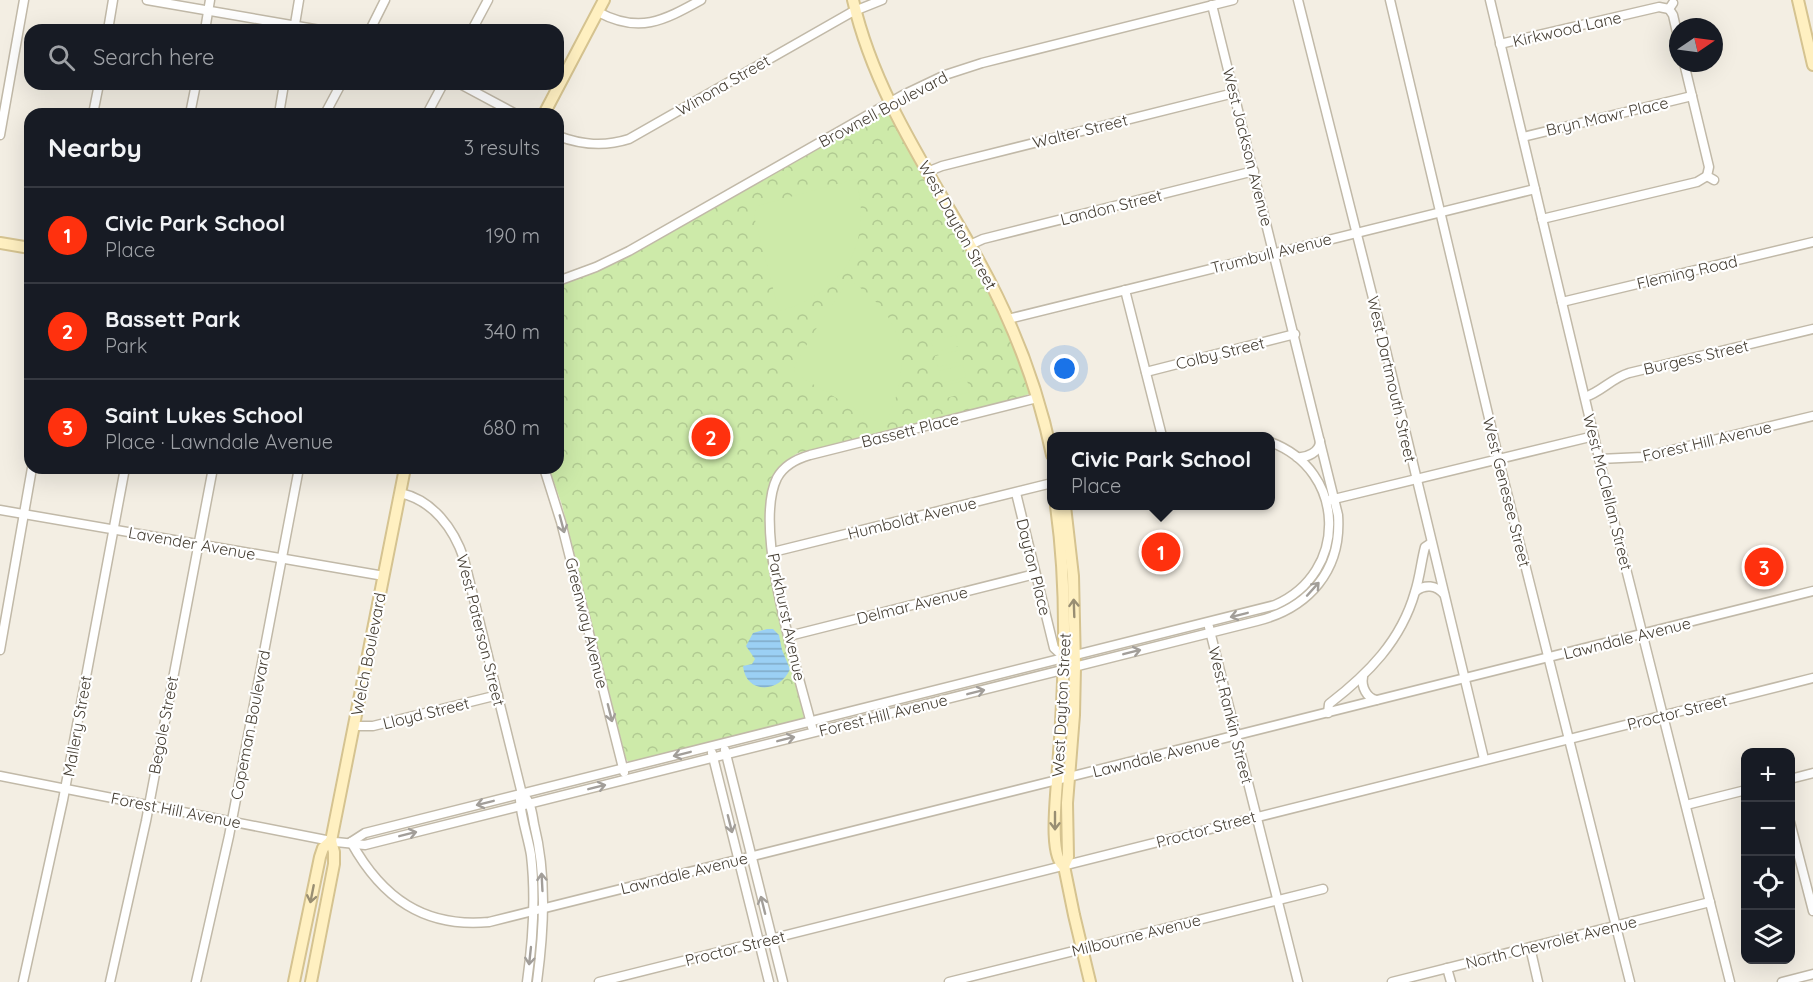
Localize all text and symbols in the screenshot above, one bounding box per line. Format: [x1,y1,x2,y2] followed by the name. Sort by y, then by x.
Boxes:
[1511,7,1623,51] street label: Kirkwood Lane
[1669,18,1723,72] north arrow
[24,24,564,90] search box
[45,41,78,74] icon: search
[93,43,214,71] text: Search here
[673,50,773,120] street label: Winona Street
[1219,66,1277,228] street label: West Jackson Avenue
[815,67,951,151] street label: Brownell Boulevard
[1544,92,1670,140] street label: Bryn Mawr Place
[1030,110,1130,152] street label: Walter Street
[48,131,142,164] text: Nearby
[464,135,540,160] text: 3 results
[914,157,1002,293] street label: West Dayton Street
[1058,185,1164,229] street label: Landon Street
[105,209,285,237] text: Civic Park School
[64,223,71,248] text: 1
[486,223,540,248] text: 190 m
[1209,228,1333,278] street label: Trumbull Avenue
[105,237,155,262] text: Place
[1635,251,1739,293] street label: Fleming Road
[1363,294,1421,464] street label: West Dartmouth Street
[105,305,241,333] text: Bassett Park
[62,319,73,344] text: 2
[483,319,540,344] text: 340 m
[1174,332,1266,374] street label: Colby Street
[105,333,147,358] text: Park
[1641,335,1751,379] street label: Burgess Street
[1050,354,1079,383] your location
[105,401,303,429] text: Saint Lukes School
[859,408,961,452] street label: Bassett Place
[1579,412,1637,572] street label: West McClellan Street
[692,414,730,460] pin: 2
[62,415,73,440] text: 3
[483,415,540,440] text: 680 m
[1479,415,1535,569] street label: West Genesee Street
[1640,416,1774,466] street label: Forest Hill Avenue
[105,429,333,454] text: Place · Lawndale Avenue
[1047,432,1275,510] popup
[1071,445,1251,473] text: Civic Park School
[1071,473,1121,498] text: Place
[845,492,979,544] street label: Humboldt Avenue
[556,514,568,533] one-way arrow
[1012,516,1056,618] street label: Dayton Place
[127,522,257,564] street label: Lavender Avenue
[1142,530,1180,574] pin: 1
[1744,544,1784,590] pin: 3
[764,551,810,683] street label: Parkhurst Avenue
[452,552,510,708] street label: West Paterson Street
[561,555,613,691] street label: Greenway Avenue
[854,582,970,628] street label: Delmar Avenue
[1306,582,1320,597] one-way arrow
[346,591,390,717] street label: Welch Boulevard
[1069,599,1080,619] one-way arrow
[1230,610,1249,622] one-way arrow
[1561,613,1693,663] street label: Lawndale Avenue
[1047,632,1075,778] street label: West Dayton Street
[1204,644,1258,786] street label: West Rankin Street
[1122,646,1141,658] one-way arrow
[226,648,274,802] street label: Copeman Boulevard
[58,674,96,778] street label: Mallery Street
[144,674,182,776] street label: Begole Street
[966,685,985,697] one-way arrow
[817,689,949,741] street label: Forest Hill Avenue
[1625,690,1729,734] street label: Proctor Street
[381,693,471,733] street label: Lloyd Street
[604,703,616,722] one-way arrow
[1090,731,1222,781] street label: Lawndale Avenue
[777,732,796,744] one-way arrow
[1741,748,1795,964] map controls
[1741,748,1795,802] button: +
[673,749,692,761] one-way arrow
[587,780,606,792] one-way arrow
[109,788,243,832] street label: Forest Hill Avenue
[476,798,495,810] one-way arrow
[1741,802,1795,856] button: −
[1154,806,1258,852] street label: Proctor Street
[1049,811,1061,831] one-way arrow
[725,814,736,833] one-way arrow
[398,827,417,839] one-way arrow
[618,848,750,898] street label: Lawndale Avenue
[1741,856,1795,910] button: locate
[537,872,548,892] one-way arrow
[306,884,317,904] one-way arrow
[757,896,769,915] one-way arrow
[1069,909,1203,961] street label: Milbourne Avenue
[1741,910,1795,964] button: layers
[1463,911,1639,973] street label: North Chevrolet Avenue
[683,926,787,970] street label: Proctor Street
[524,945,535,965] one-way arrow

